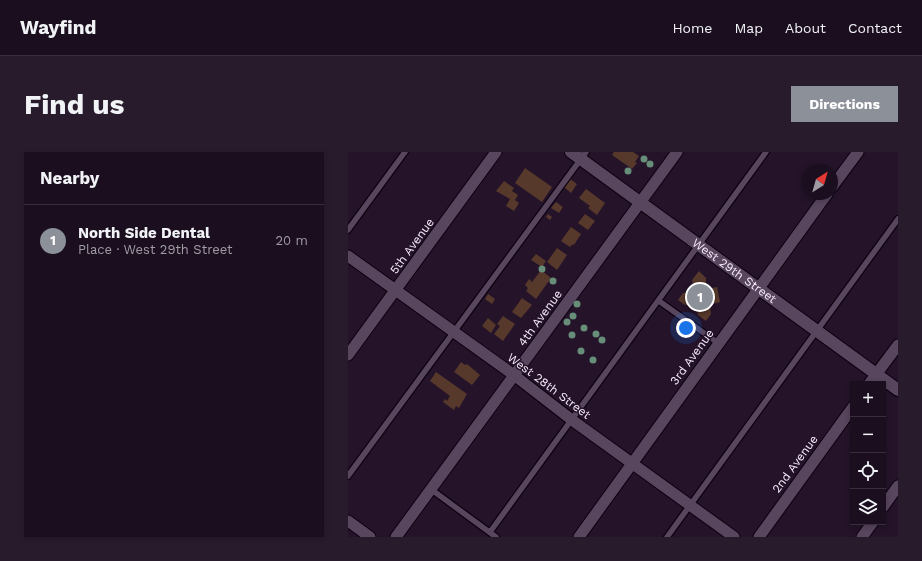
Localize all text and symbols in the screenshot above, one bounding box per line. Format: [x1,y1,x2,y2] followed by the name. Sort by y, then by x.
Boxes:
[20,16,96,39] text: Wayfind
[672,20,712,36] text: Home
[734,20,763,36] text: Map
[785,20,826,36] text: About
[848,20,902,36] text: Contact
[791,86,898,122] button: Directions
[24,88,124,121] text: Find us
[802,164,838,200] north arrow
[40,168,99,188] text: Nearby
[387,215,437,277] street label: 5th Avenue
[78,224,210,242] text: North Side Dental
[50,233,56,248] text: 1
[276,233,308,248] text: 20 m
[690,236,779,306] street label: West 29th Street
[78,242,232,257] text: Place · West 29th Street
[687,282,713,312] pin: 1
[515,287,565,349] street label: 4th Avenue
[676,318,696,338] your location
[667,326,717,388] street label: 3rd Avenue
[505,350,593,422] street label: West 28th Street
[850,381,886,525] map controls
[850,381,886,417] button: +
[850,417,886,453] button: −
[769,432,821,496] street label: 2nd Avenue
[850,453,886,489] button: locate
[850,489,886,525] button: layers

